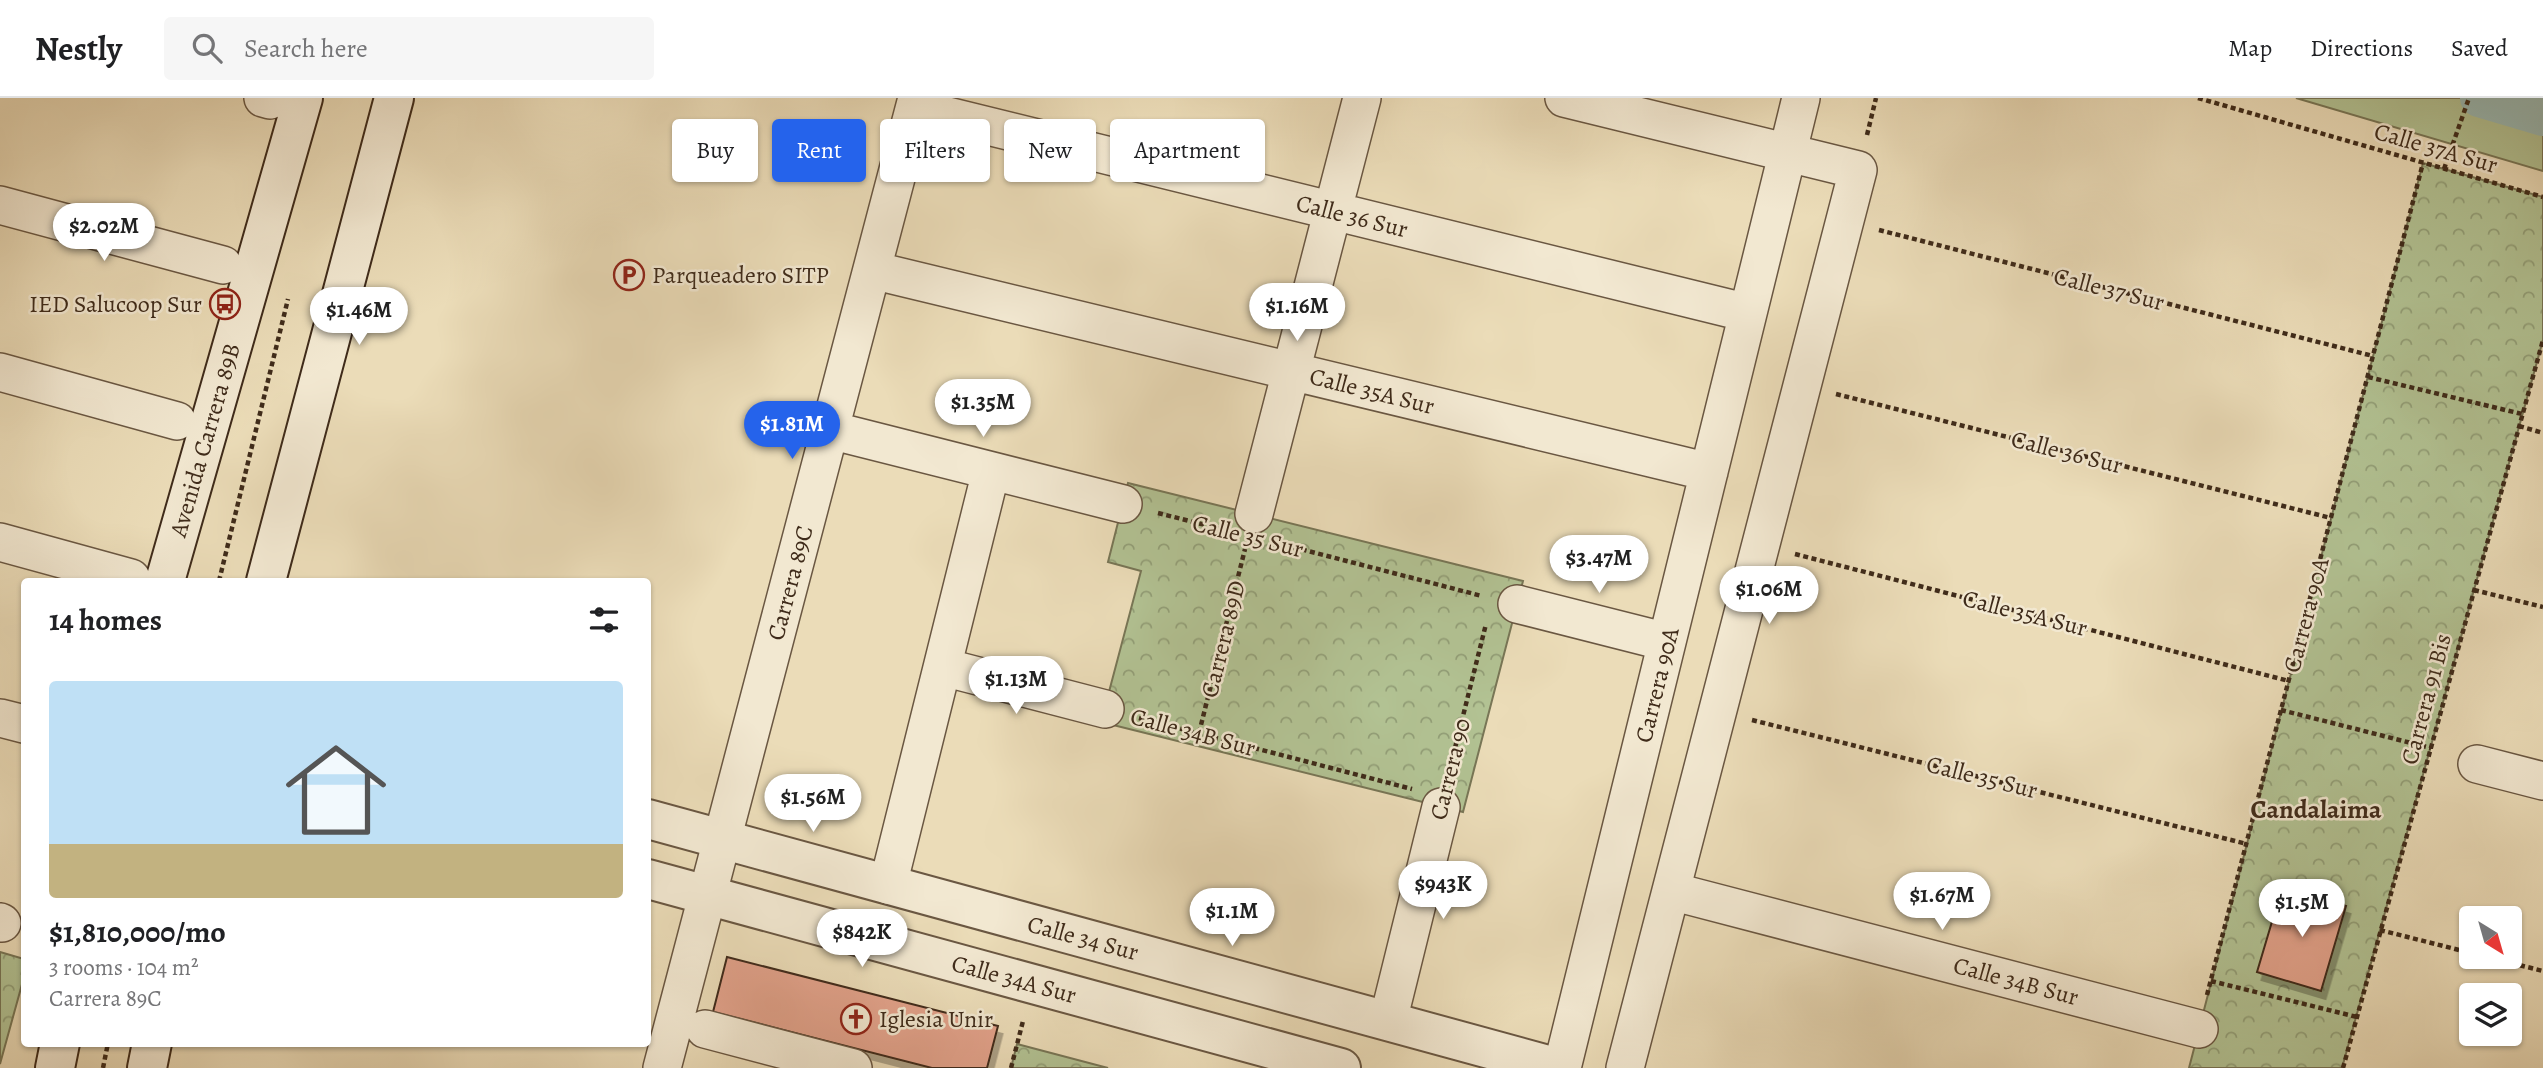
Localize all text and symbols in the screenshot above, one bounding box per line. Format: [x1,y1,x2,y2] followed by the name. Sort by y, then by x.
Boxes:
[164,17,654,80] search box
[35,26,122,71] text: Nestly
[188,29,226,67] icon: search
[244,31,368,66] text: Search here
[2228,32,2272,64] text: Map
[2310,32,2413,64] text: Directions
[2451,32,2508,64] text: Saved
[2370,115,2502,181] street label: Calle 37A Sur
[672,119,758,182] chip: Buy
[772,119,866,182] chip: Rent
[880,119,990,182] chip: Filters
[1004,119,1096,182] chip: New
[1110,119,1265,182] chip: Apartment
[1293,187,1411,245] street label: Calle 36 Sur
[47,204,161,263] pin: $2.02M
[69,210,139,241] text: $2.02M
[612,258,646,292] parking icon: Parqueadero SITP
[652,259,829,291] place label: Parqueadero SITP
[2050,260,2168,318] street label: Calle 37 Sur
[1240,284,1354,343] pin: $1.16M
[208,287,242,321] bus stop icon: IED Salucoop Sur
[29,288,202,320] place label: IED Salucoop Sur
[302,288,416,347] pin: $1.46M
[1265,290,1329,321] text: $1.16M
[326,294,392,325] text: $1.46M
[162,339,248,542] street label: Avenida Carrera 89B
[1306,360,1438,422] street label: Calle 35A Sur
[926,380,1040,439] pin: $1.35M
[951,386,1015,417] text: $1.35M
[735,402,849,461] pin: $1.81M
[760,408,824,439] text: $1.81M
[2008,423,2126,481] street label: Calle 36 Sur
[1189,507,1307,565] street label: Calle 35 Sur
[759,522,821,644] street label: Carrera 89C
[1542,536,1656,595] pin: $3.47M
[1566,542,1632,573] text: $3.47M
[2275,553,2337,676] street label: Carrera 90A
[1712,566,1826,626] pin: $1.06M
[1736,573,1802,604] text: $1.06M
[1193,577,1253,701] street label: Carrera 89D
[1959,582,2091,644] street label: Calle 35A Sur
[49,600,162,640] text: 14 homes
[585,601,623,639] icon: filters
[1627,623,1687,746] street label: Carrera 90A
[2393,630,2459,768] street label: Carrera 91 Bis
[959,656,1073,716] pin: $1.13M
[985,663,1047,694] text: $1.13M
[1127,700,1259,764] street label: Calle 34B Sur
[1422,715,1478,823] street label: Carrera 90
[273,727,399,853] icon: home
[1923,748,2041,806] street label: Calle 35 Sur
[756,774,870,834] pin: $1.56M
[780,781,846,812] text: $1.56M
[2250,792,2382,827] district label: Candalaima
[1394,862,1492,921] pin: $943K
[1414,868,1472,899] text: $943K
[1885,872,1999,932] pin: $1.67M
[1909,879,1975,910] text: $1.67M
[2253,880,2351,939] pin: $1.5M
[2275,886,2329,917] text: $1.5M
[1183,888,1281,948] pin: $1.1M
[1206,895,1258,926] text: $1.1M
[2459,906,2522,970] north arrow
[2459,906,2522,1046] map controls
[1024,908,1142,968] street label: Calle 34 Sur
[813,910,911,969] pin: $842K
[49,912,226,952] text: $1,810,000/mo
[833,916,891,947] text: $842K
[948,947,1080,1011] street label: Calle 34A Sur
[1950,949,2082,1013] street label: Calle 34B Sur
[49,952,198,983] text: 3 rooms · 104 m²
[49,983,162,1014] text: Carrera 89C
[2459,983,2522,1046] button: layers
[839,1002,873,1036] church icon: Iglesia Unir
[879,1003,993,1035] place label: Iglesia Unir

